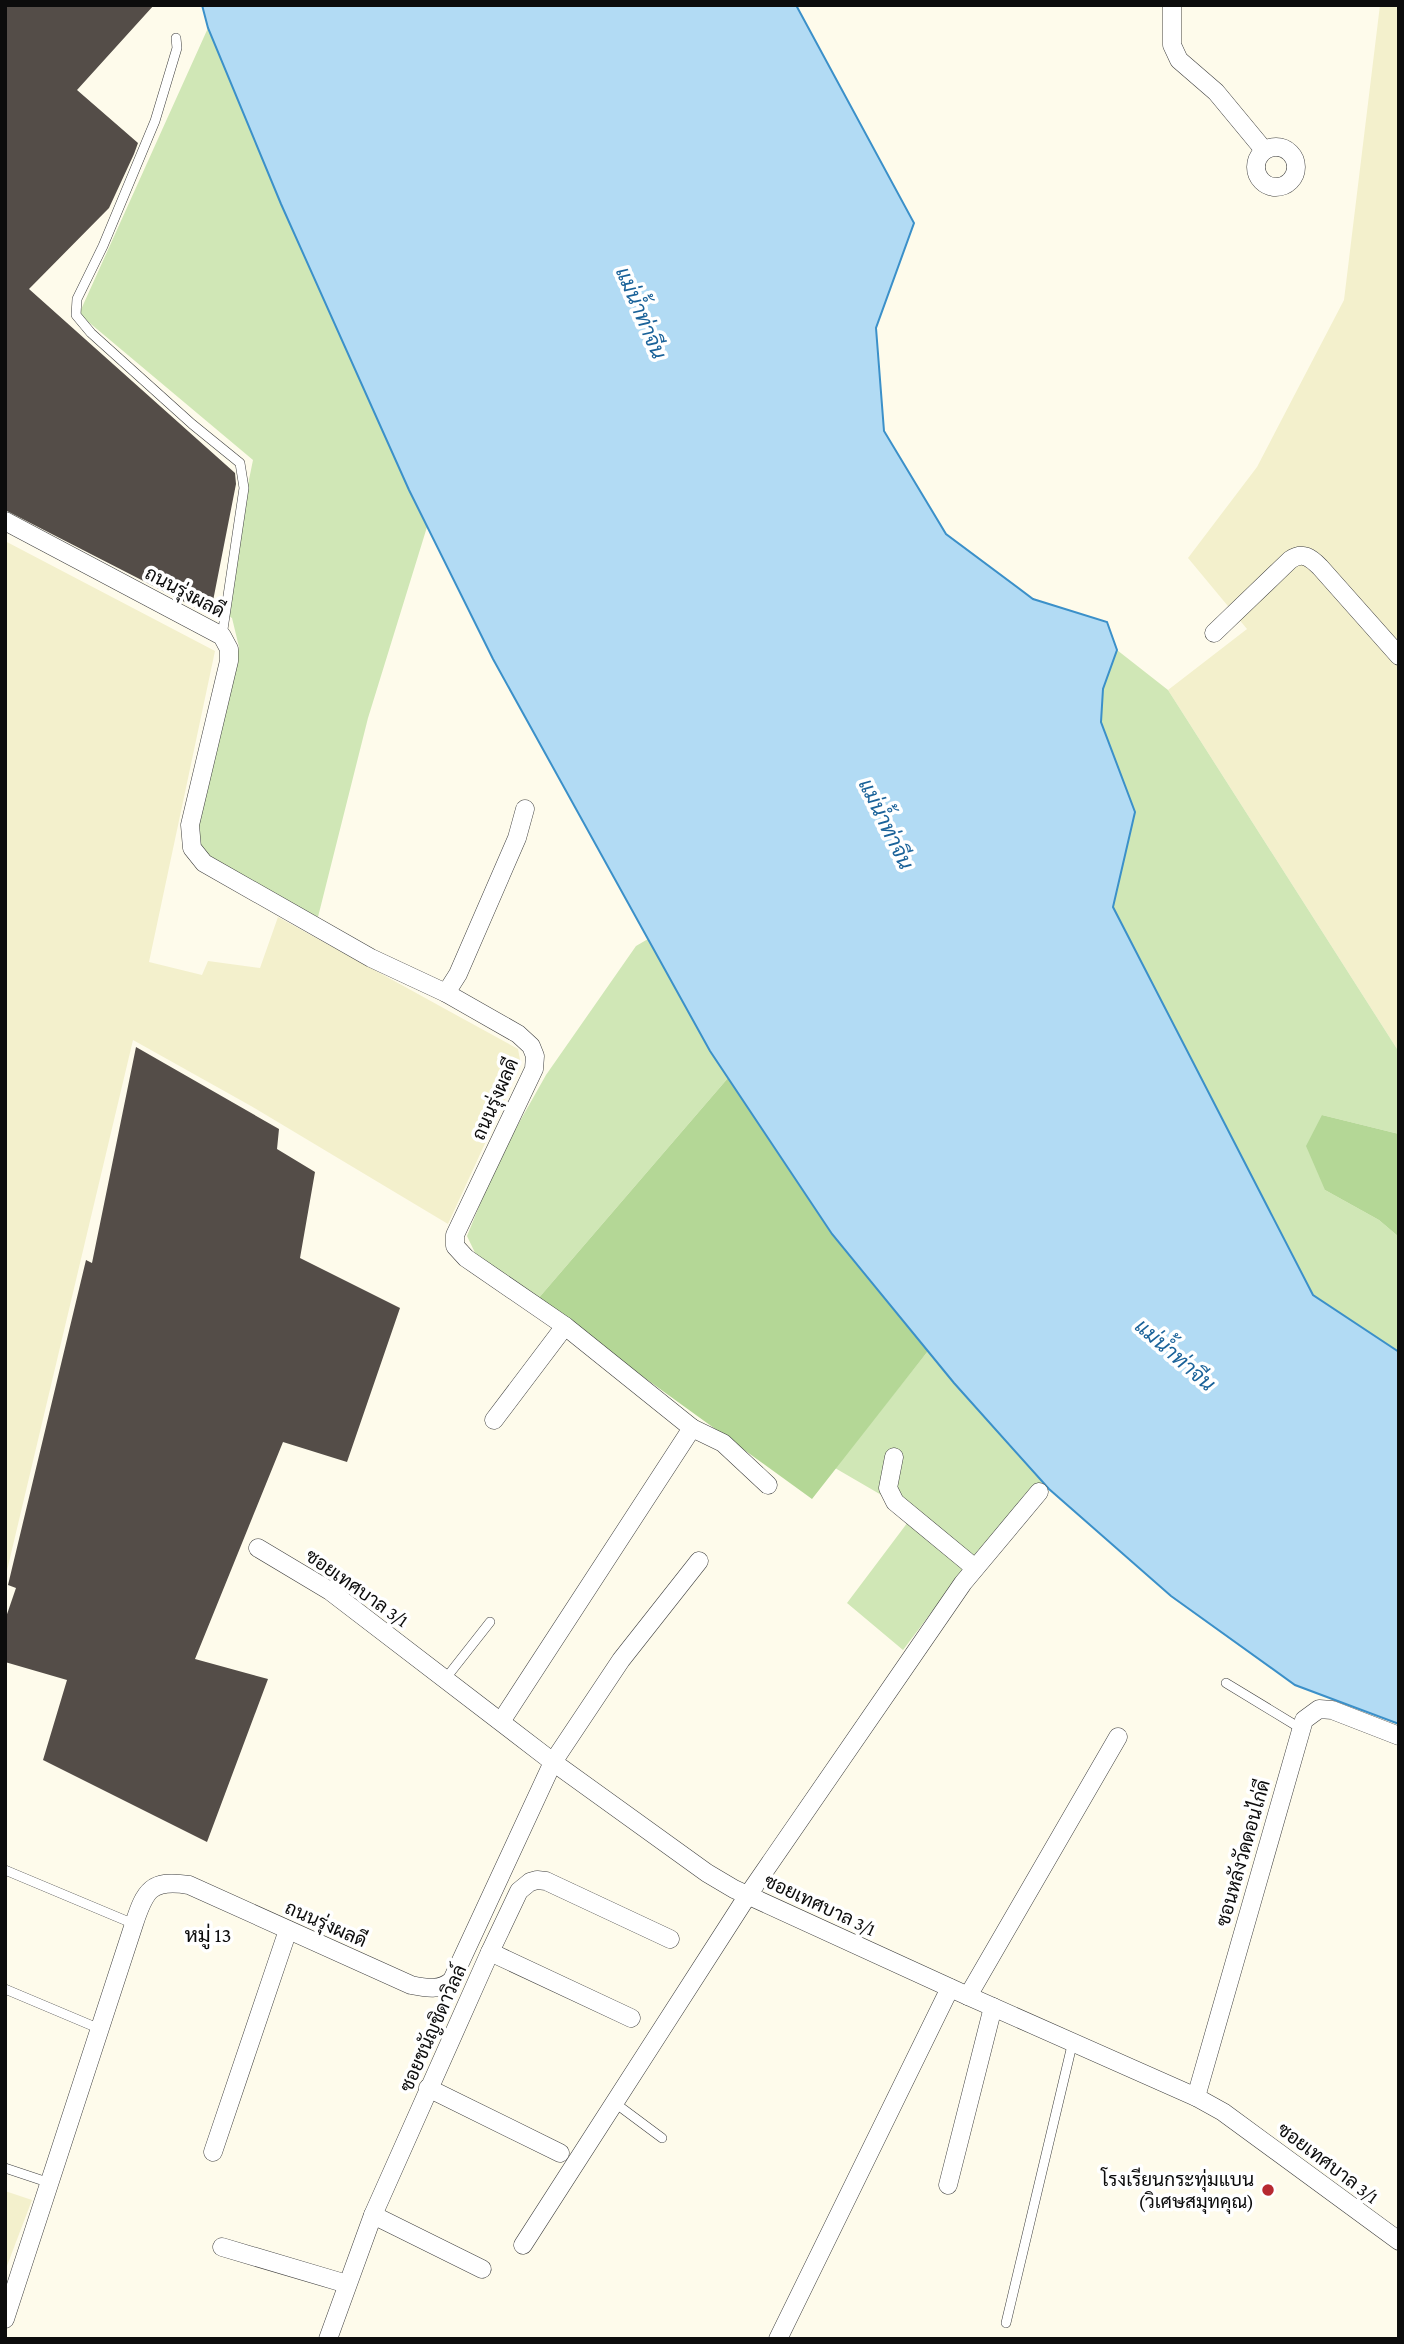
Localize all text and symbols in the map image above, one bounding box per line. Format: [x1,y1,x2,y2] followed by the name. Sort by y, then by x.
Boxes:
[611,261,677,363] water label: แม่น้ำท่าจีน
[141,561,229,623] street label: ถนนรุ่งผลดี
[854,772,924,874] water label: แม่น้ำท่าจีน
[466,1054,524,1144] street label: ถนนรุ่งผลดี
[1130,1309,1224,1396] water label: แม่น้ำท่าจีน
[302,1545,412,1631] street label: ซอยเทศบาล 3/1
[1210,1777,1274,1929] street label: ซอนหลังวัดดอนไก่ดี
[761,1870,879,1940] street label: ซอยเทศบาล 3/1
[281,1895,371,1953] street label: ถนนรุ่งผลดี
[184,1923,232,1950] district label: หมู่ 13
[394,1960,471,2095] street label: ซอยชนัญชิดาวิลล์
[1274,2118,1382,2208] street label: ซอยเทศบาล 3/1
[1100,2167,1254,2214] place label: โรงเรียนกระทุ่มแบน (วิเศษสมุทคุณ)
[1260,2182,1276,2198] marker: โรงเรียนกระทุ่มแบน (วิเศษสมุทคุณ)

